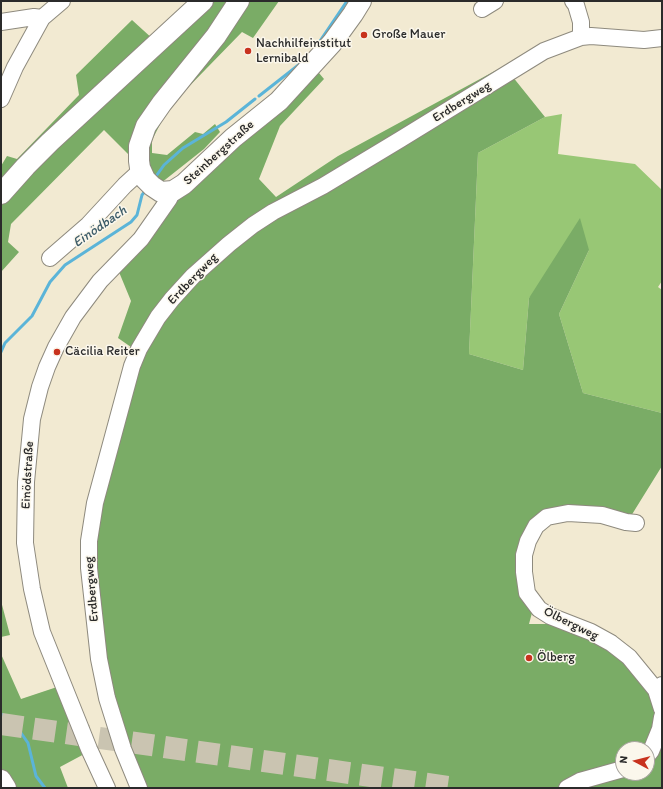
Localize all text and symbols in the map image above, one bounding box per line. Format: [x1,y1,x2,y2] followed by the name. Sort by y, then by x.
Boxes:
[372,27,445,43] place label: Große Mauer
[359,30,369,40] marker: Große Mauer
[256,36,351,67] place label: Nachhilfeinstitut Lernibald
[243,46,253,56] marker: Nachhilfeinstitut Lernibald
[430,78,494,126] street label: Erdbergweg
[180,117,258,189] street label: Steinbergstraße
[70,202,130,252] water label: Einödbach
[165,250,221,308] street label: Erdbergweg
[65,344,140,360] place label: Cäcilia Reiter
[52,347,62,357] marker: Cäcilia Reiter
[18,441,38,509] street label: Einödstraße
[81,556,103,622] street label: Erdbergweg
[541,604,601,644] street label: Ölbergweg
[537,650,575,666] place label: Ölberg
[524,653,534,663] marker: Ölberg
[615,741,655,781] north arrow
[617,755,630,764] text: N

